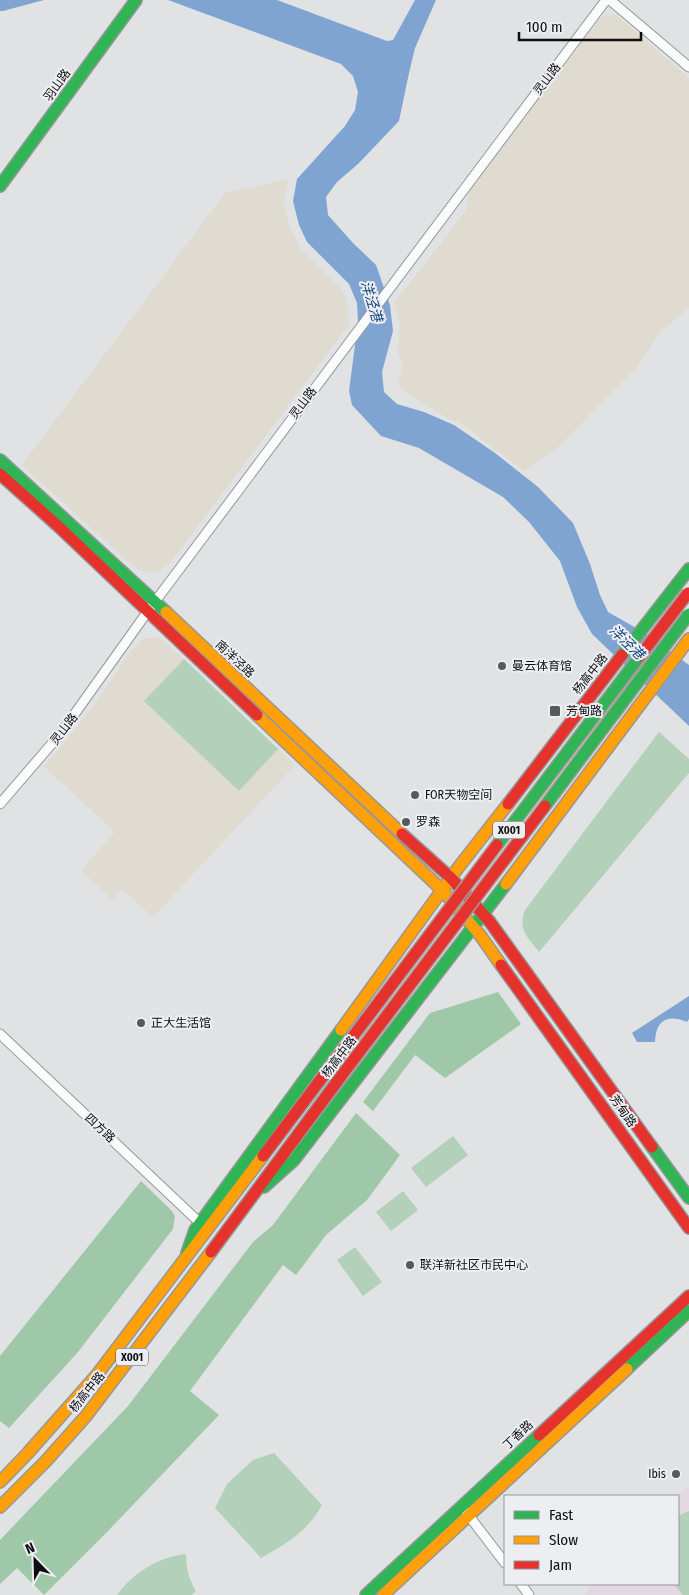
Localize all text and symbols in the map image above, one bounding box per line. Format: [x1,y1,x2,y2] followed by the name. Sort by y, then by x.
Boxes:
[519,10,642,42] scale bar
[526,18,563,36] text: 100 m
[531,60,563,98] street label: 灵山路
[41,66,73,104] street label: 羽山路
[357,279,386,326] water label: 洋泾港
[287,384,319,422] street label: 灵山路
[606,622,649,664] water label: 洋泾港
[213,638,257,680] street label: 南洋泾路
[570,651,610,697] street label: 杨高中路
[512,659,572,673] place label: 曼云体育馆
[496,660,508,672] marker: 曼云体育馆
[548,704,562,718] marker: 芳甸路
[566,704,602,718] place label: 芳甸路
[47,711,81,747] street label: 灵山路
[425,788,492,802] place label: FOR天物空间
[409,789,421,801] marker: FOR天物空间
[416,815,440,829] place label: 罗森
[400,816,412,828] marker: 罗森
[493,822,525,838] road number: X001
[151,1016,211,1030] place label: 正大生活馆
[135,1017,147,1029] marker: 正大生活馆
[319,1034,359,1080] street label: 杨高中路
[607,1092,639,1130] street label: 芳甸路
[82,1111,118,1145] street label: 四方路
[420,1258,528,1272] place label: 联洋新社区市民中心
[404,1259,416,1271] marker: 联洋新社区市民中心
[116,1348,148,1365] road number: X001
[66,1369,108,1415] street label: 杨高中路
[500,1418,536,1452] street label: 丁香路
[648,1467,666,1481] place label: Ibis
[670,1468,682,1480] marker: Ibis
[504,1495,679,1585] legend
[549,1506,573,1524] text: Fast
[549,1531,578,1549] text: Slow
[10,1535,60,1585] north arrow
[23,1539,37,1558] text: N
[549,1556,572,1574] text: Jam

